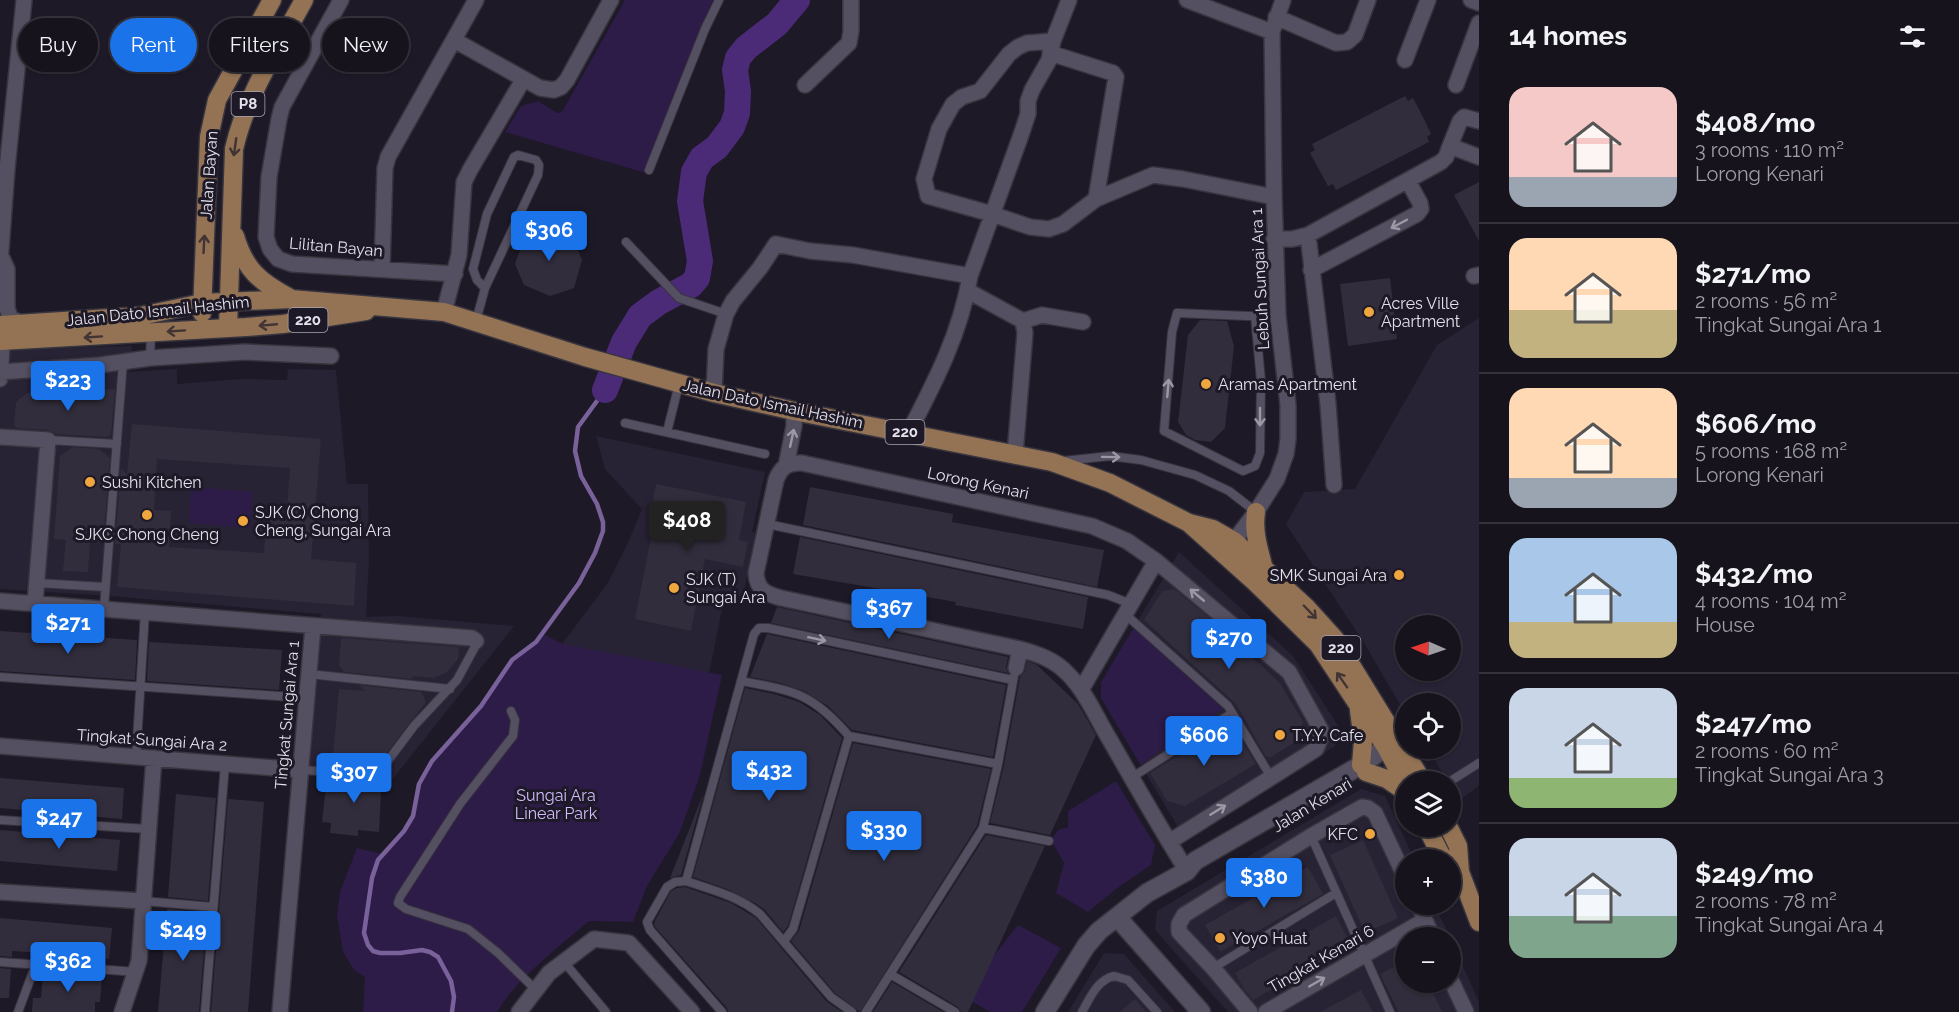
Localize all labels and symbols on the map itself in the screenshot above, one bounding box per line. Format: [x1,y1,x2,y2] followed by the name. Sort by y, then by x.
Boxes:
[232,92,264,116] road number: P8
[196,130,222,220] street label: Jalan Bayan
[230,137,241,157] one-way arrow
[1247,208,1273,350] street label: Lebuh Sungai Ara 1
[513,211,585,262] pin: $306
[1391,218,1408,230] one-way arrow
[288,233,384,261] street label: Lilitan Bayan
[199,235,210,255] one-way arrow
[66,292,250,330] street label: Jalan Dato Ismail Hashim
[1381,294,1461,331] place label: Acres Ville Apartment
[1362,305,1376,319] marker: Acres Ville Apartment
[288,308,328,332] road number: 220
[258,320,278,331] one-way arrow
[167,326,187,337] one-way arrow
[83,332,103,343] one-way arrow
[32,361,104,412] pin: $223
[1218,375,1358,394] place label: Aramas Apartment
[681,376,865,432] street label: Jalan Dato Ismail Hashim
[1199,377,1213,391] marker: Aramas Apartment
[1163,379,1174,399] one-way arrow
[1254,406,1266,426] one-way arrow
[886,420,924,444] road number: 220
[786,429,798,448] one-way arrow
[1100,451,1120,463] one-way arrow
[926,463,1030,503] street label: Lorong Kenari
[102,473,202,492] place label: Sushi Kitchen
[83,475,97,489] marker: Sushi Kitchen
[651,501,723,552] pin: $408
[255,503,391,540] place label: SJK (C) Chong Cheng, Sungai Ara
[140,508,154,522] marker: SJKC Chong Cheng
[236,514,250,528] marker: SJK (C) Chong Cheng, Sungai Ara
[75,525,219,544] place label: SJKC Chong Cheng
[1270,566,1387,585] place label: SMK Sungai Ara
[1392,568,1406,582] marker: SMK Sungai Ara
[686,570,765,607] place label: SJK (T) Sungai Ara
[667,581,681,595] marker: SJK (T) Sungai Ara
[1190,588,1205,602] one-way arrow
[853,589,925,640] pin: $367
[32,604,104,655] pin: $271
[1303,604,1318,619] one-way arrow
[1395,615,1461,681] north arrow
[1193,619,1265,670] pin: $270
[807,633,826,645] one-way arrow
[1322,636,1360,660] road number: 220
[271,640,303,790] street label: Tingkat Sungai Ara 1
[1336,673,1348,689] one-way arrow
[1168,716,1240,767] pin: $606
[76,725,228,755] street label: Tingkat Sungai Ara 2
[1292,726,1363,745] place label: T.Y.Y. Cafe
[1273,728,1287,742] marker: T.Y.Y. Cafe
[733,751,805,802] pin: $432
[318,753,390,804] pin: $307
[1269,774,1355,836] street label: Jalan Kenari
[515,786,598,823] park label: Sungai Ara Linear Park
[23,799,95,850] pin: $247
[1210,804,1227,817] one-way arrow
[848,811,920,862] pin: $330
[1328,825,1358,844] place label: KFC
[1363,827,1377,841] marker: KFC
[1228,858,1300,909] pin: $380
[147,911,219,962] pin: $249
[1265,921,1377,997] street label: Tingkat Kenari 6
[1232,929,1308,948] place label: Yoyo Huat
[1213,931,1227,945] marker: Yoyo Huat
[32,942,104,993] pin: $362
[1308,976,1325,988] one-way arrow

